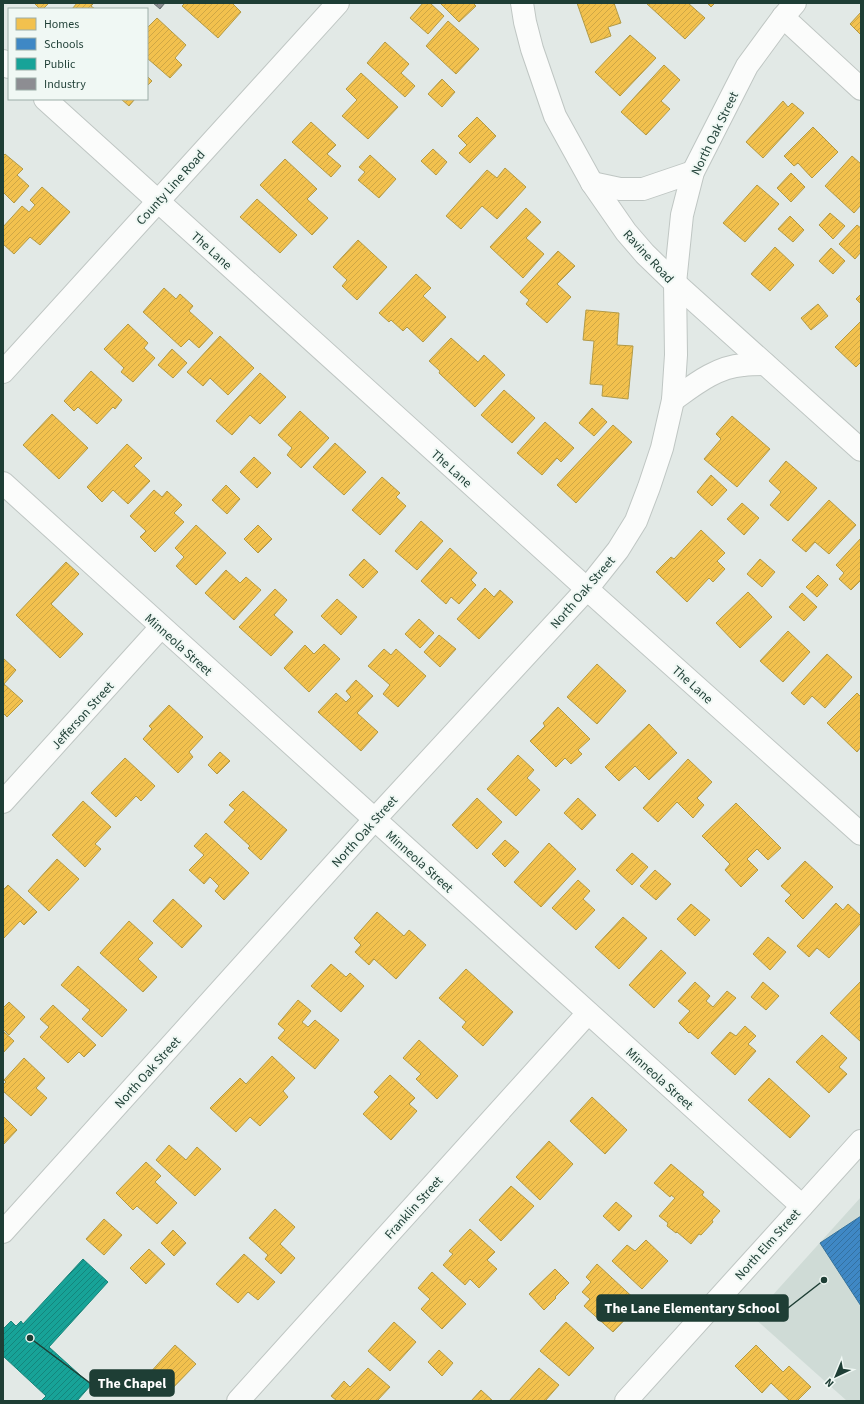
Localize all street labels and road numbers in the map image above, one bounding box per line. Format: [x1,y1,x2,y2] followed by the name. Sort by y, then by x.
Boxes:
[687,88,743,178] street label: North Oak Street
[132,146,209,229] street label: County Line Road
[619,226,678,287] street label: Ravine Road
[187,227,236,274] street label: The Lane
[427,445,476,492] street label: The Lane
[546,552,620,633] street label: North Oak Street
[141,609,217,680] street label: Minneola Street
[668,661,717,708] street label: The Lane
[47,677,119,754] street label: Jefferson Street
[328,791,402,871] street label: North Oak Street
[382,826,458,897] street label: Minneola Street
[111,1032,185,1112] street label: North Oak Street
[622,1043,698,1114] street label: Minneola Street
[381,1172,447,1243] street label: Franklin Street
[731,1205,805,1284] street label: North Elm Street

